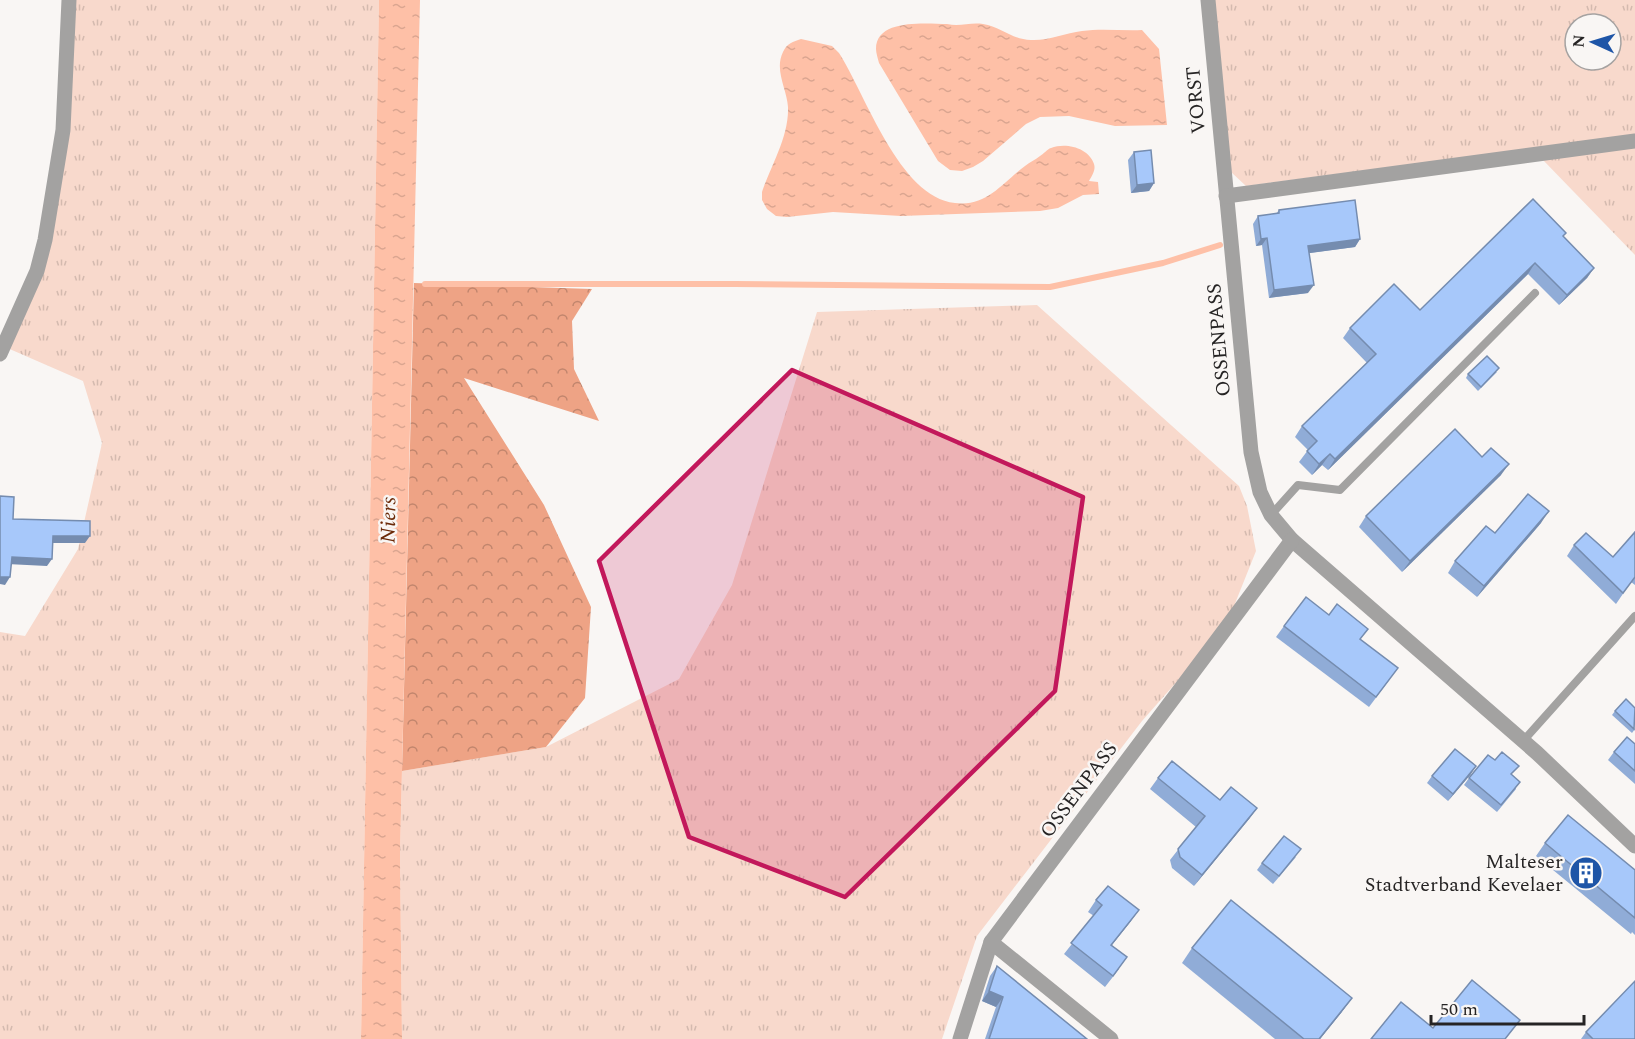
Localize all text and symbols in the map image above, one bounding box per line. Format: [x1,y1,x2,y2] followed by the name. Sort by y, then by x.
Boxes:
[1563,12,1623,72] north arrow
[1567,34,1591,48] text: N
[1178,65,1214,135] street label: VORST
[1199,282,1239,398] street label: OSSENPASS
[373,496,405,543] water label: Niers
[1033,736,1125,844] street label: OSSENPASS
[1365,847,1563,900] place label: Malteser Stadtverband Kevelaer
[1568,855,1604,891] building icon: Malteser Stadtverband Kevelaer
[1431,988,1584,1026] scale bar
[1440,996,1478,1023] text: 50 m

